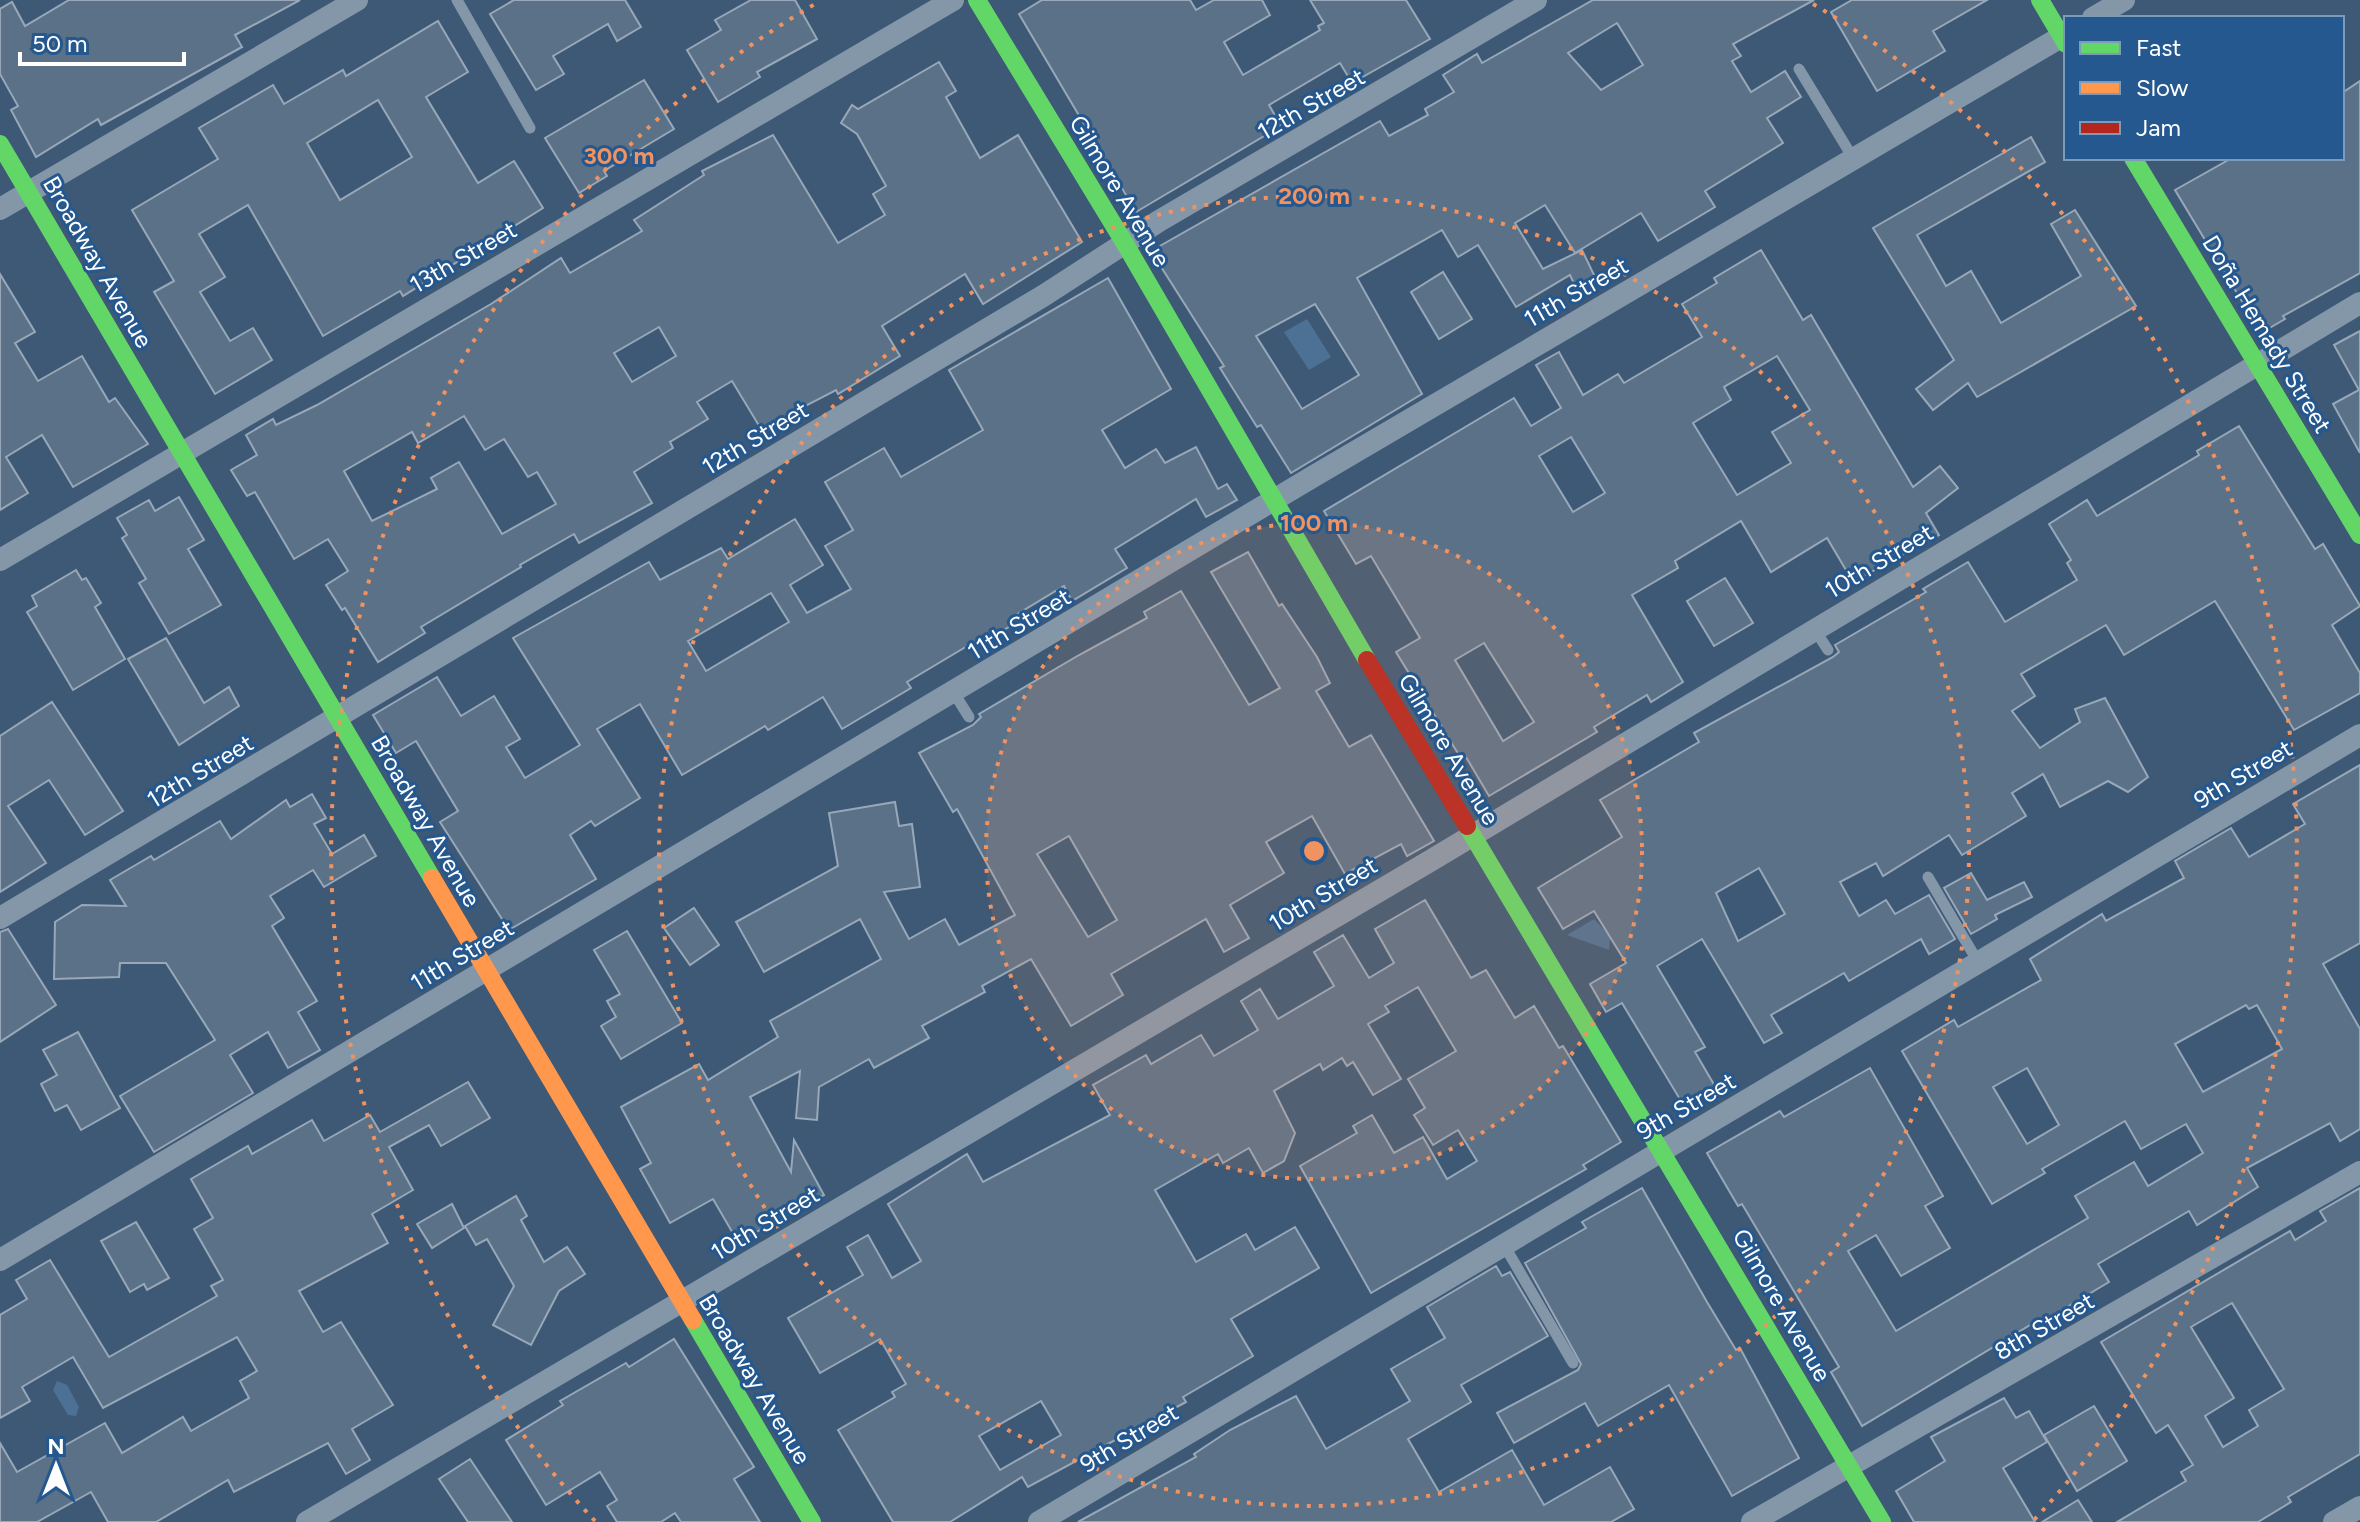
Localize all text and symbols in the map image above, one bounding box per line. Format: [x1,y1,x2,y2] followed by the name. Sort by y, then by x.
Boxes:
[20,16,184,66] scale bar
[2064,16,2344,160] legend
[32,29,88,58] text: 50 m
[2136,33,2181,62] text: Fast
[1252,62,1370,146] street label: 12th Street
[2136,73,2189,102] text: Slow
[1063,110,1177,272] street label: Gilmore Avenue
[2136,113,2181,142] text: Jam
[583,141,655,170] text: 300 m
[37,171,159,353] street label: Broadway Avenue
[1278,181,1350,210] text: 200 m
[404,215,522,299] street label: 13th Street
[2196,230,2338,438] street label: Doña Hemady Street
[1519,251,1633,333] street label: 11th Street
[697,395,813,481] street label: 12th Street
[1280,508,1348,537] text: 100 m
[1820,517,1938,605] street label: 10th Street
[962,582,1076,666] street label: 11th Street
[1392,668,1506,830] street label: Gilmore Avenue
[142,728,258,814] street label: 12th Street
[365,730,487,912] street label: Broadway Avenue
[2189,733,2297,815] street label: 9th Street
[1300,837,1328,865] centre of rings
[1264,850,1382,938] street label: 10th Street
[405,913,519,997] street label: 11th Street
[1631,1066,1741,1146] street label: 9th Street
[706,1179,824,1267] street label: 10th Street
[1727,1223,1837,1387] street label: Gilmore Avenue
[1989,1286,2099,1366] street label: 8th Street
[693,1289,817,1469] street label: Broadway Avenue
[1075,1397,1183,1479] street label: 9th Street
[16,1426,96,1506] north arrow
[47,1433,65,1460] text: N

